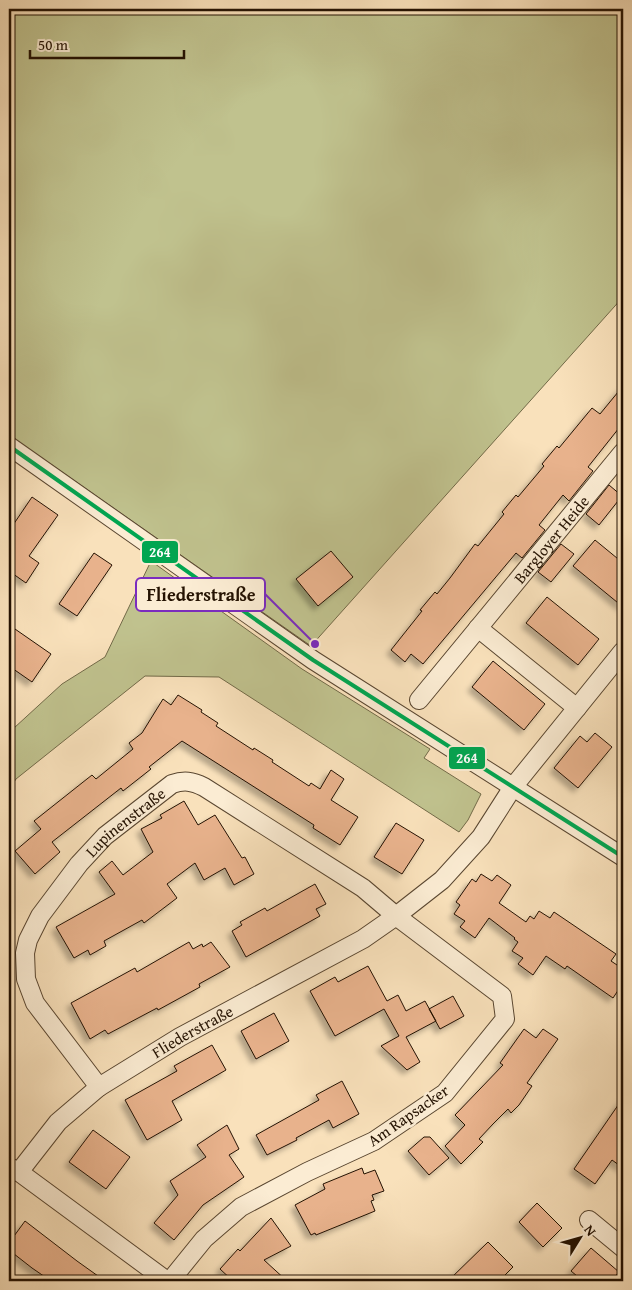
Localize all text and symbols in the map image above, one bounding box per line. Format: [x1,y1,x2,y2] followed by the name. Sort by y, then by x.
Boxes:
[30,28,184,60] scale bar
[38,34,69,55] text: 50 m
[508,490,595,589] street label: Bargloyer Heide
[141,540,179,564] line badge: 264
[149,542,171,562] text: 264
[136,578,265,611] callout: Fliederstraße
[146,581,256,608] text: Fliederstraße
[448,746,486,770] line badge: 264
[456,748,478,768] text: 264
[79,782,170,862] street label: Lupinenstraße
[147,999,237,1064] street label: Fliederstraße
[362,1078,454,1152] street label: Am Rapsacker
[554,1212,604,1262] north arrow
[580,1220,602,1240] text: N

